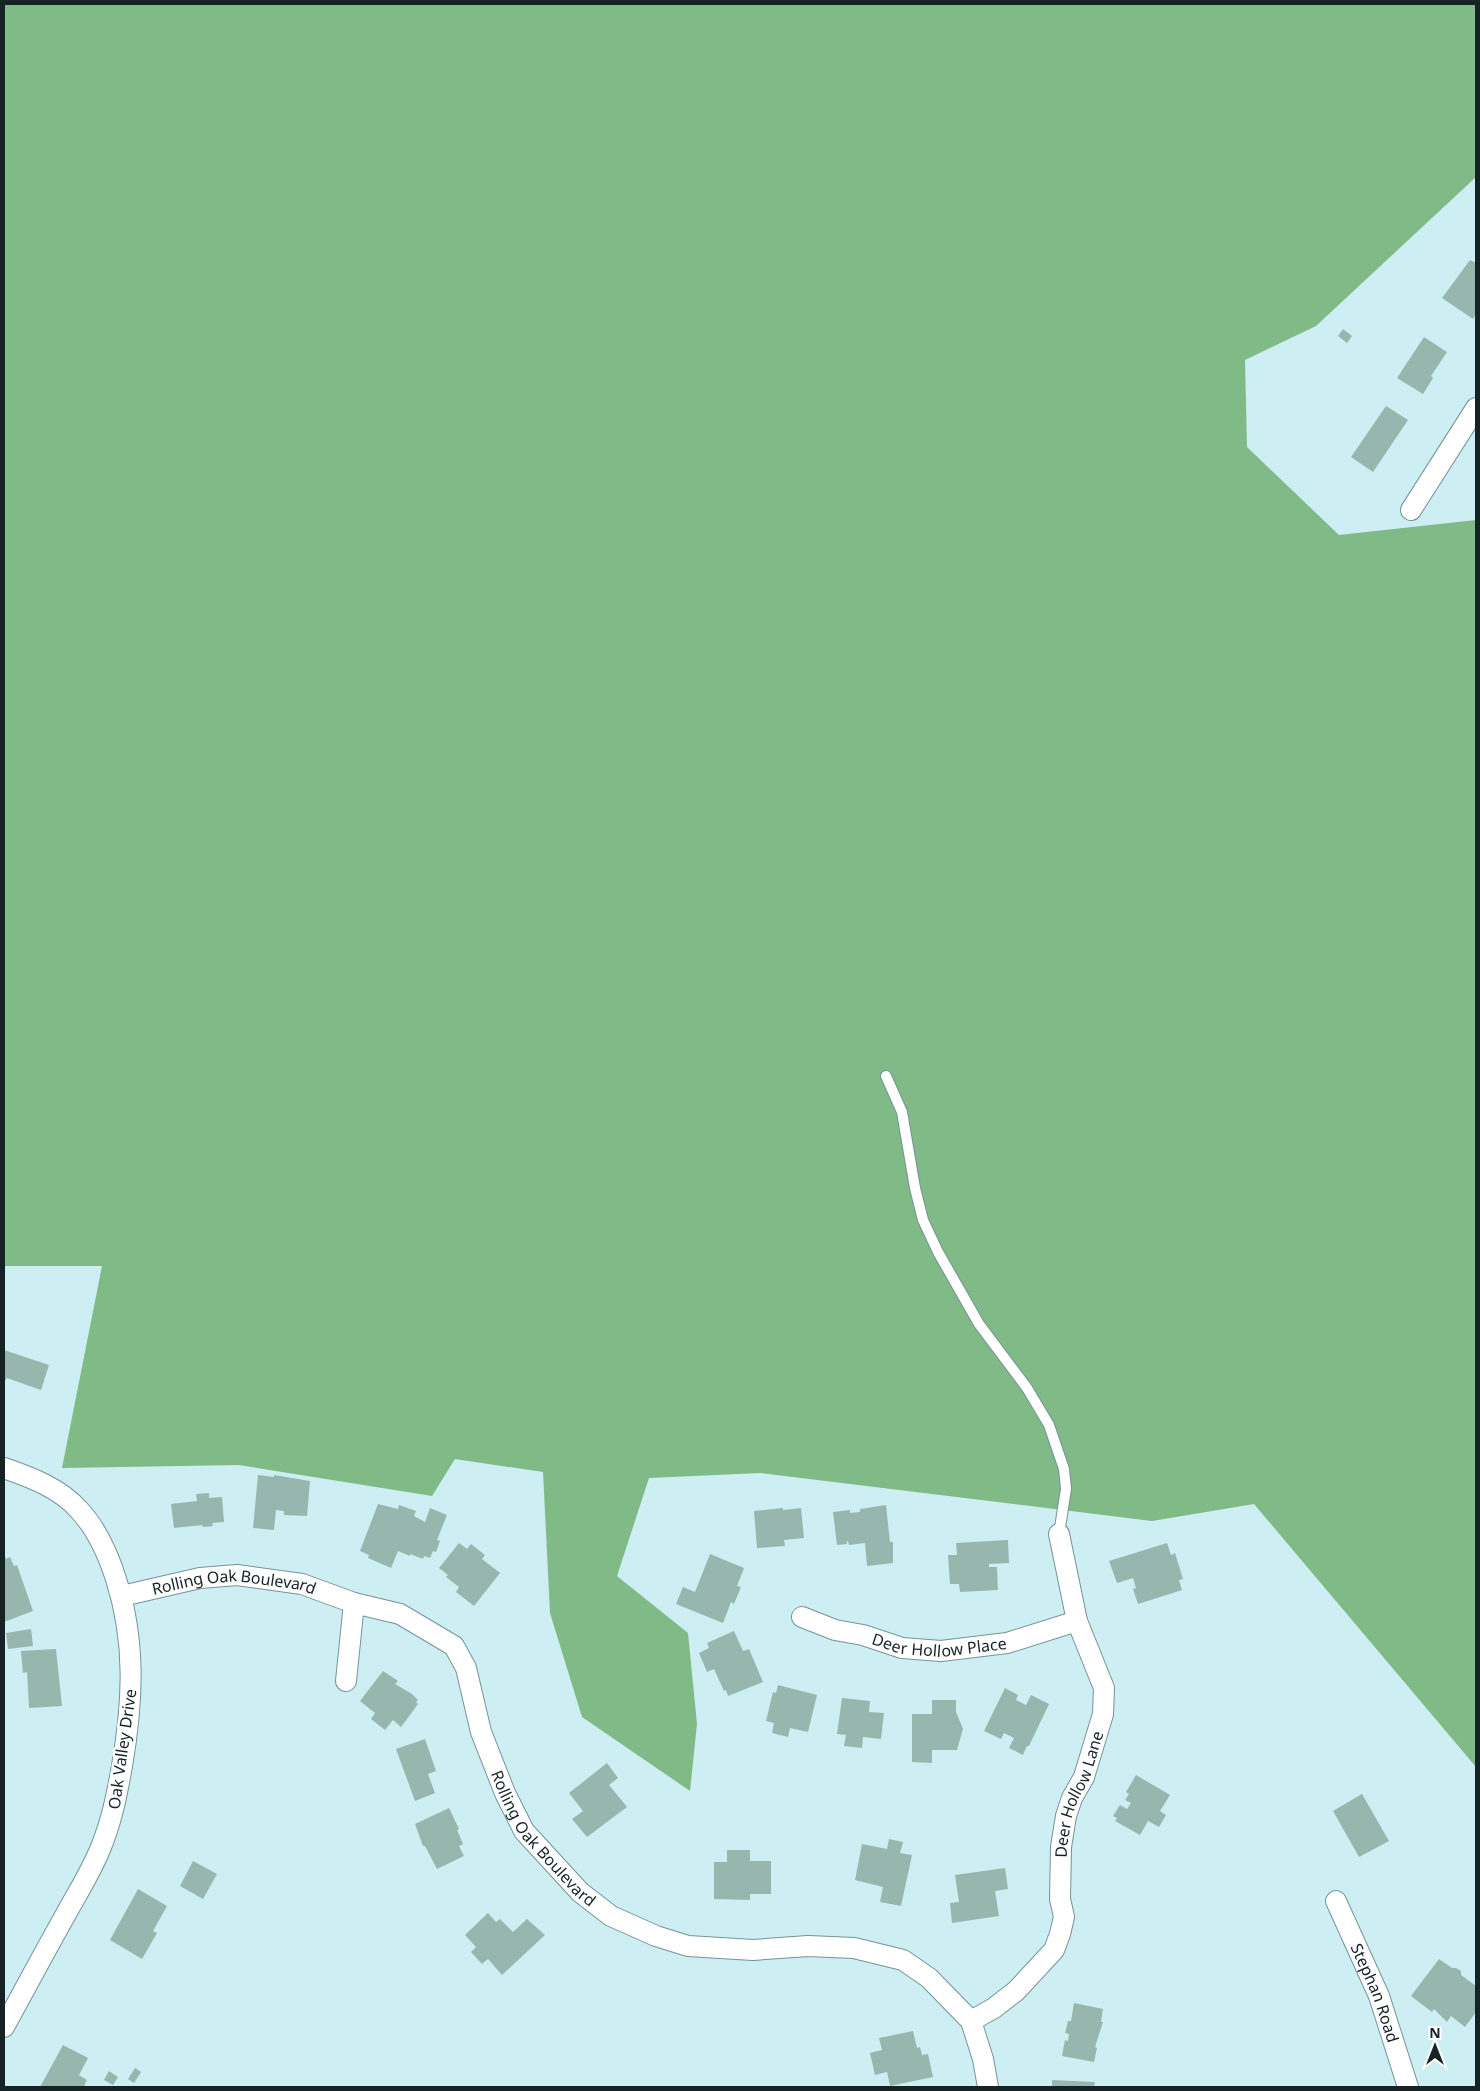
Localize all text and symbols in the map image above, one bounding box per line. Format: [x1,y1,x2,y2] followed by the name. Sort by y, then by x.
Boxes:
[150,1564,319,1600] street label: Rolling Oak Boulevard
[869,1628,1008,1662] street label: Deer Hollow Place
[103,1687,141,1811] street label: Oak Valley Drive
[1050,1728,1108,1858] street label: Deer Hollow Lane
[486,1767,600,1911] street label: Rolling Oak Boulevard
[1346,1940,1404,2045] street label: Stephan Road
[1410,2021,1460,2071] north arrow
[1429,2023,1441,2042] text: N

